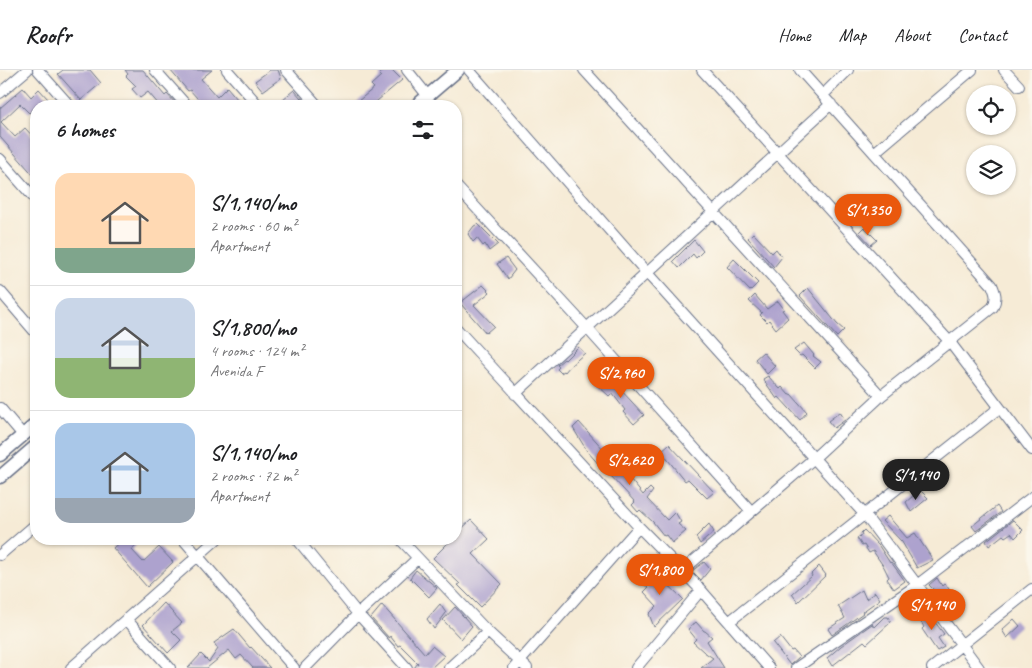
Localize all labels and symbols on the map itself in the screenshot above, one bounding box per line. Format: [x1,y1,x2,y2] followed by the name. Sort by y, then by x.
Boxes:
[822,194,914,236] pin: S/1,350
[575,356,667,399] pin: S/2,960
[584,444,676,486] pin: S/2,620
[870,458,962,501] pin: S/1,140
[614,554,706,596] pin: S/1,800
[886,588,978,631] pin: S/1,140

